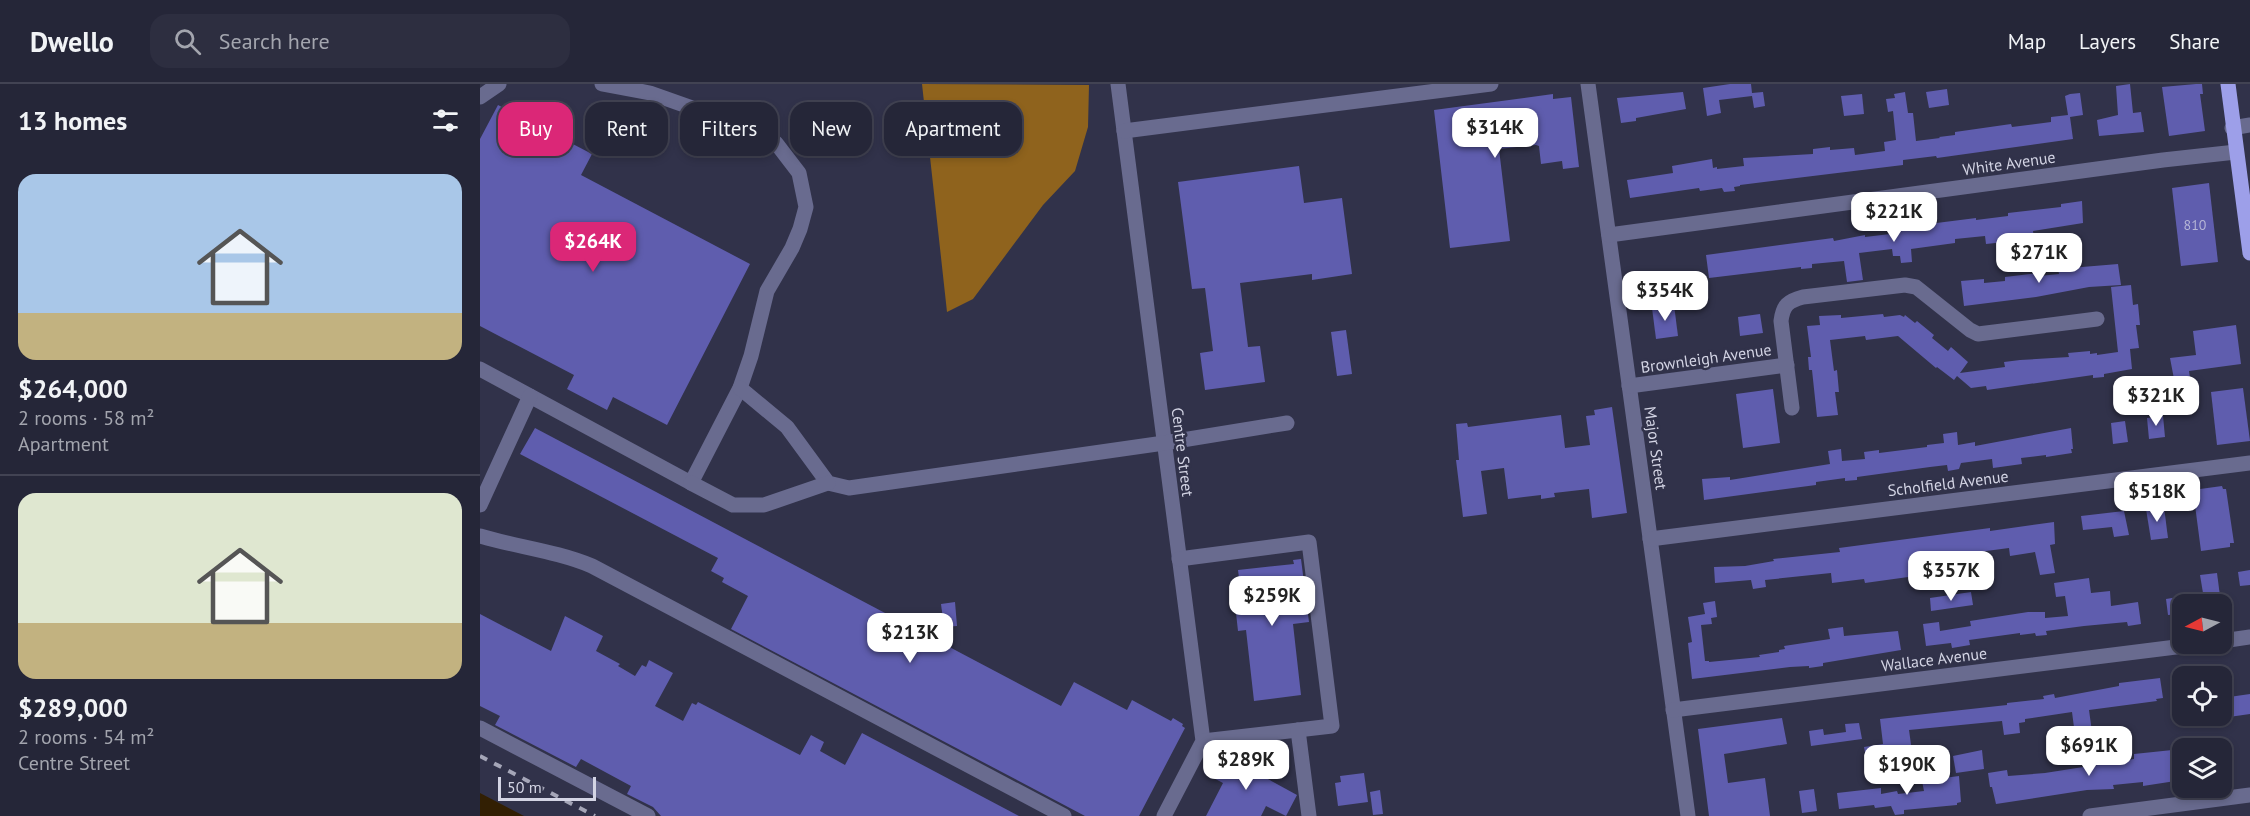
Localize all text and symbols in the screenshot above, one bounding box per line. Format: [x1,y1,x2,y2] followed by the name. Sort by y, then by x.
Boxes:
[150,14,570,68] search box
[30,23,114,60] text: Dwello
[171,25,204,58] icon: search
[219,27,330,55] text: Search here
[2008,28,2046,55] text: Map
[2079,28,2136,55] text: Layers
[2169,28,2220,55] text: Share
[498,102,573,156] chip: Buy
[585,102,668,156] chip: Rent
[680,102,778,156] chip: Filters
[790,102,872,156] chip: New
[884,102,1022,156] chip: Apartment
[18,104,127,137] text: 13 homes
[429,104,462,137] icon: filters
[1453,108,1537,159] pin: $314K
[1466,114,1524,140] text: $314K
[1961,147,2057,179] street label: White Avenue
[1852,192,1936,243] pin: $221K
[1865,198,1923,224] text: $221K
[186,213,294,321] icon: home
[2184,216,2207,234] house number: 810
[551,222,635,273] pin: $264K
[564,228,622,254] text: $264K
[1997,233,2081,284] pin: $271K
[2010,239,2068,265] text: $271K
[1623,271,1707,322] pin: $354K
[1636,277,1694,303] text: $354K
[1639,339,1773,377] street label: Brownleigh Avenue
[18,372,128,405] text: $264,000
[2114,376,2198,427] pin: $321K
[2127,382,2185,408] text: $321K
[18,405,154,431] text: 2 rooms · 58 m²
[1640,405,1672,492] street label: Major Street
[1168,406,1198,498] street label: Centre Street
[18,431,109,457] text: Apartment
[1886,466,2010,500] street label: Scholfield Avenue
[2115,472,2199,523] pin: $518K
[2128,478,2186,504] text: $518K
[186,532,294,640] icon: home
[1909,551,1993,602] pin: $357K
[1922,557,1980,583] text: $357K
[1230,576,1314,627] pin: $259K
[1243,582,1301,608] text: $259K
[2172,594,2232,654] north arrow
[2172,594,2232,798] map controls
[868,613,952,664] pin: $213K
[881,619,939,645] text: $213K
[1880,643,1988,675] street label: Wallace Avenue
[2172,666,2232,726] button: locate
[18,691,128,724] text: $289,000
[18,724,154,750] text: 2 rooms · 54 m²
[2047,726,2131,777] pin: $691K
[2060,732,2118,758] text: $691K
[2172,738,2232,798] button: layers
[1204,740,1288,791] pin: $289K
[1865,745,1949,796] pin: $190K
[1217,746,1275,772] text: $289K
[18,750,130,776] text: Centre Street
[1878,751,1936,777] text: $190K
[498,774,596,802] scale bar
[507,777,542,797] text: 50 m

